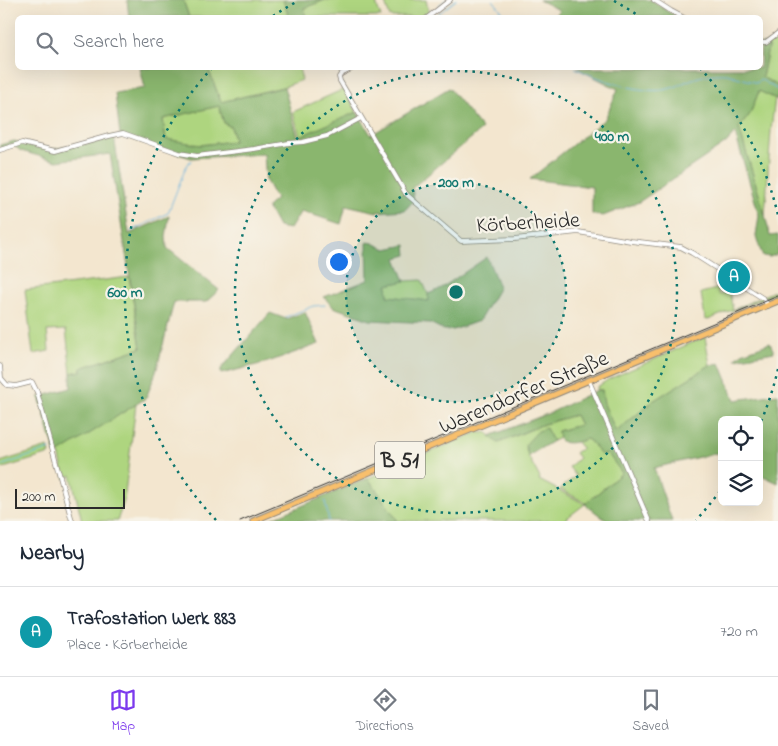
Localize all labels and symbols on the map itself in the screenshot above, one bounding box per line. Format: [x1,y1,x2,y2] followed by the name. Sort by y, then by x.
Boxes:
[594,126,630,148] text: 400 m
[437,172,474,194] text: 200 m
[476,205,581,243] street label: Körberheide
[326,249,352,275] your location
[718,258,750,296] pin: A
[107,282,143,304] text: 600 m
[447,283,465,301] centre of rings
[435,344,614,444] street label: Warendorfer Straße
[375,442,425,478] road number: B 51
[15,486,125,509] scale bar

